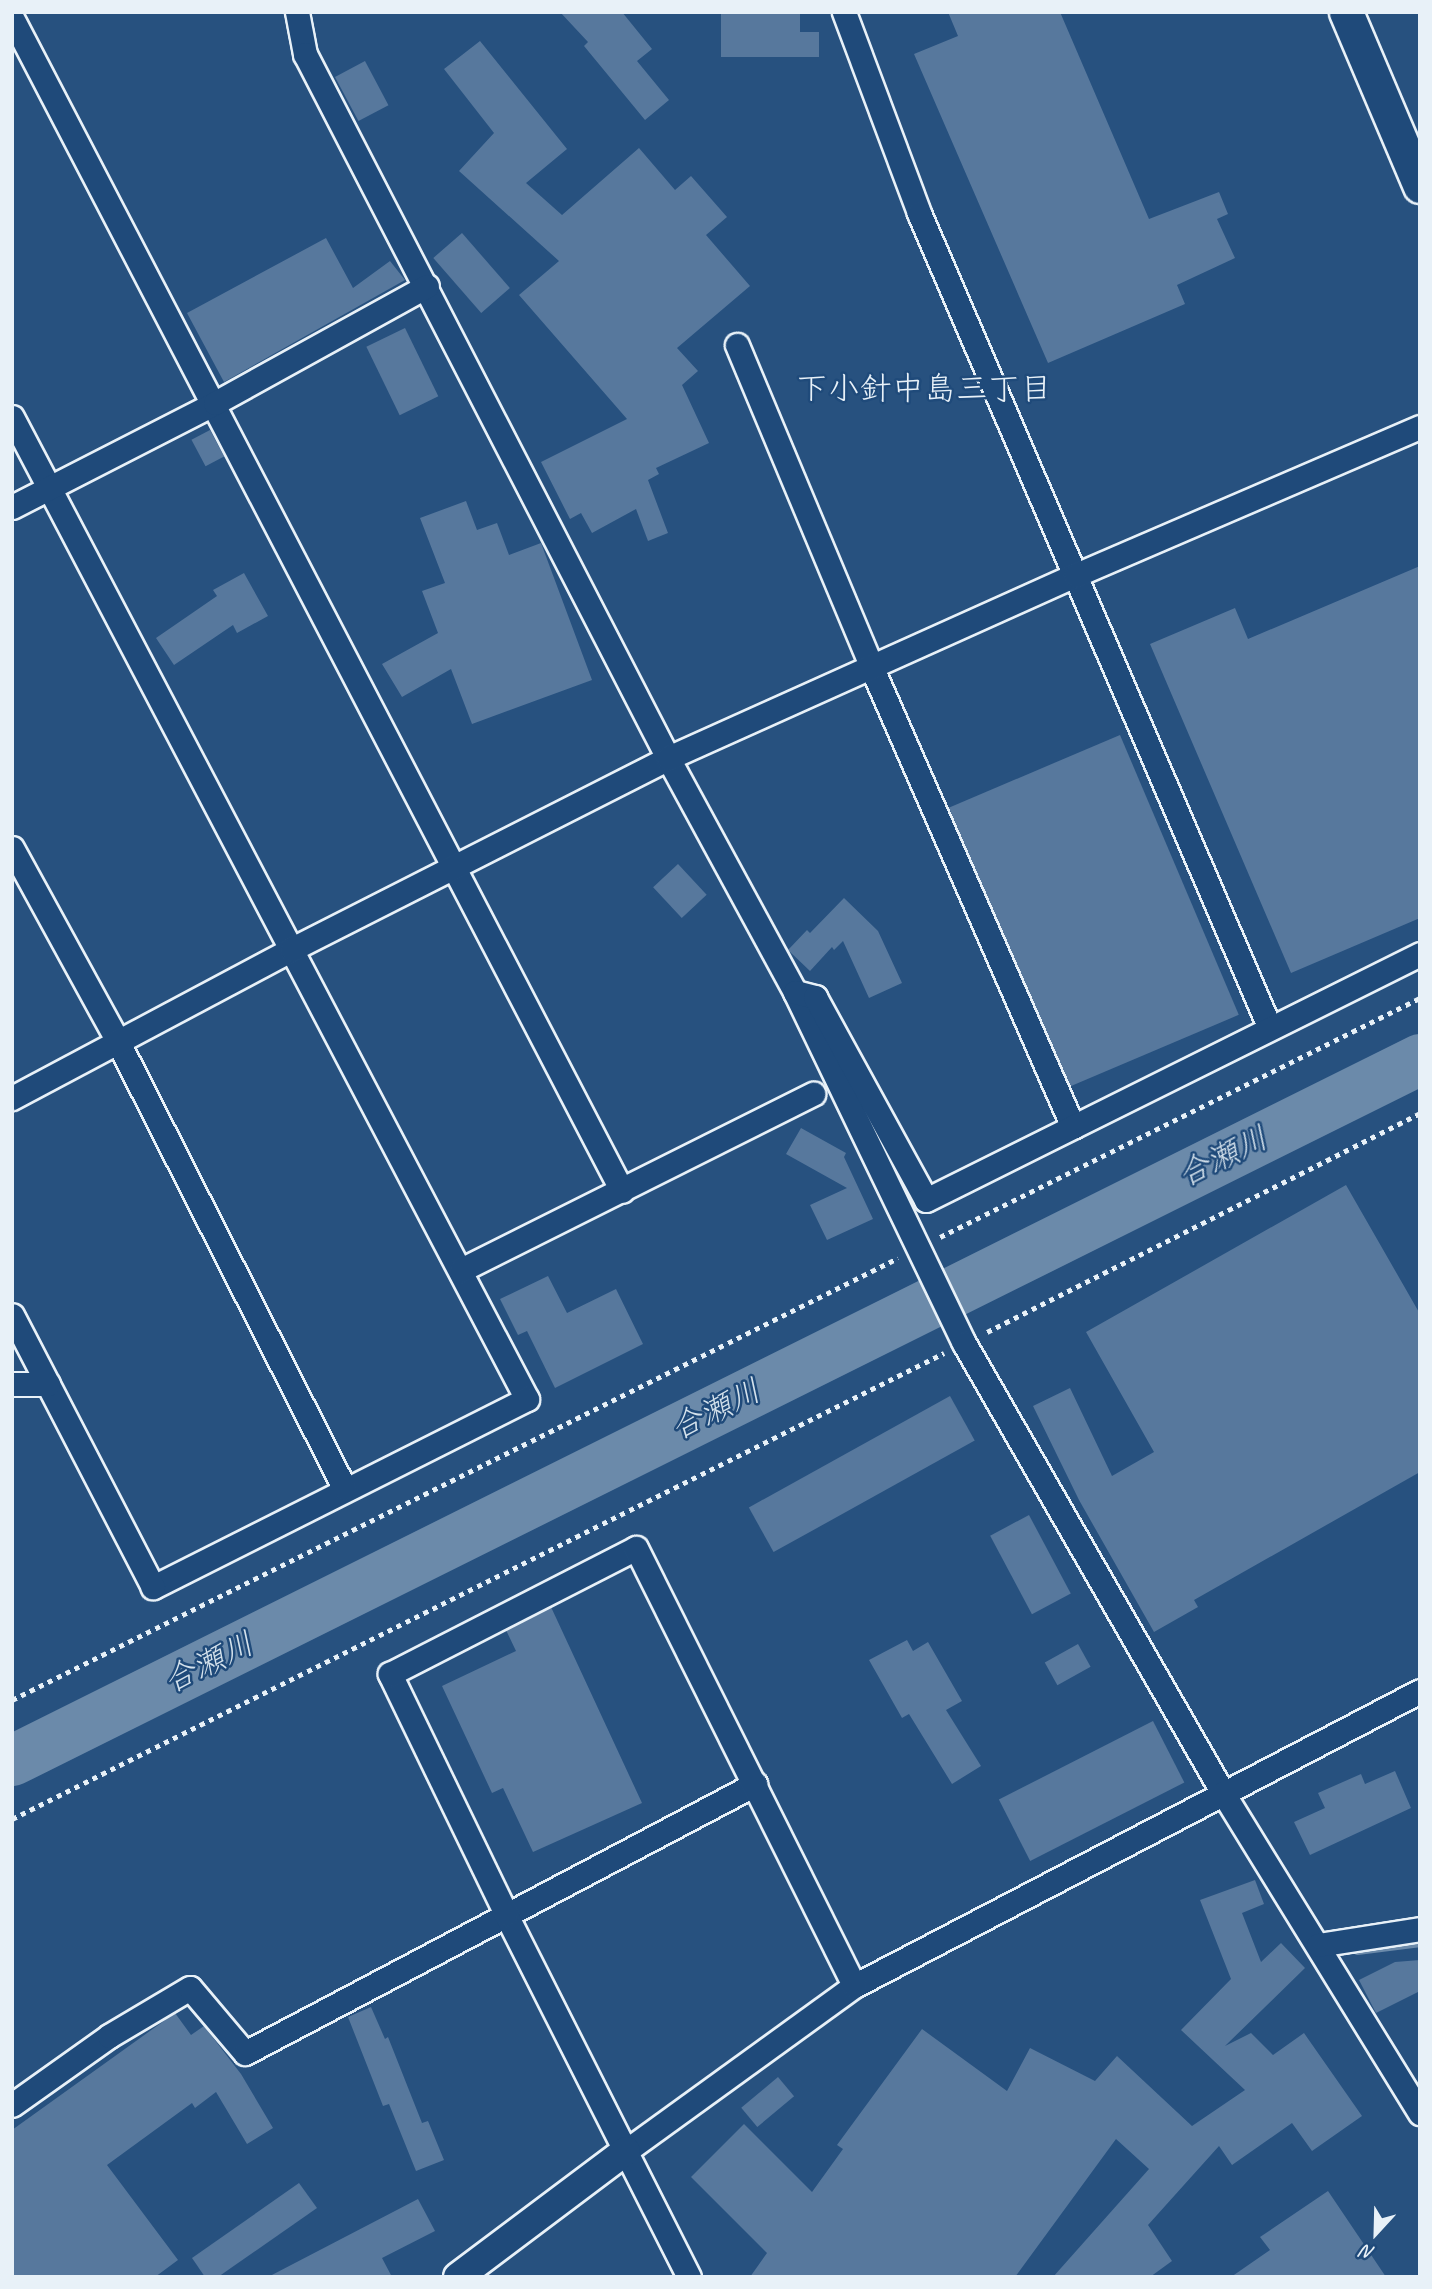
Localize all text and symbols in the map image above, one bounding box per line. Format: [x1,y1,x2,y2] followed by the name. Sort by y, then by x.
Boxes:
[796,370,1052,408] district label: 下小針中島三丁目
[1171,1119,1275,1195] water label: 合瀬川
[664,1372,768,1448] water label: 合瀬川
[157,1625,261,1701] water label: 合瀬川
[1341,2198,1411,2268] north arrow
[1358,2239,1378,2266] text: N

